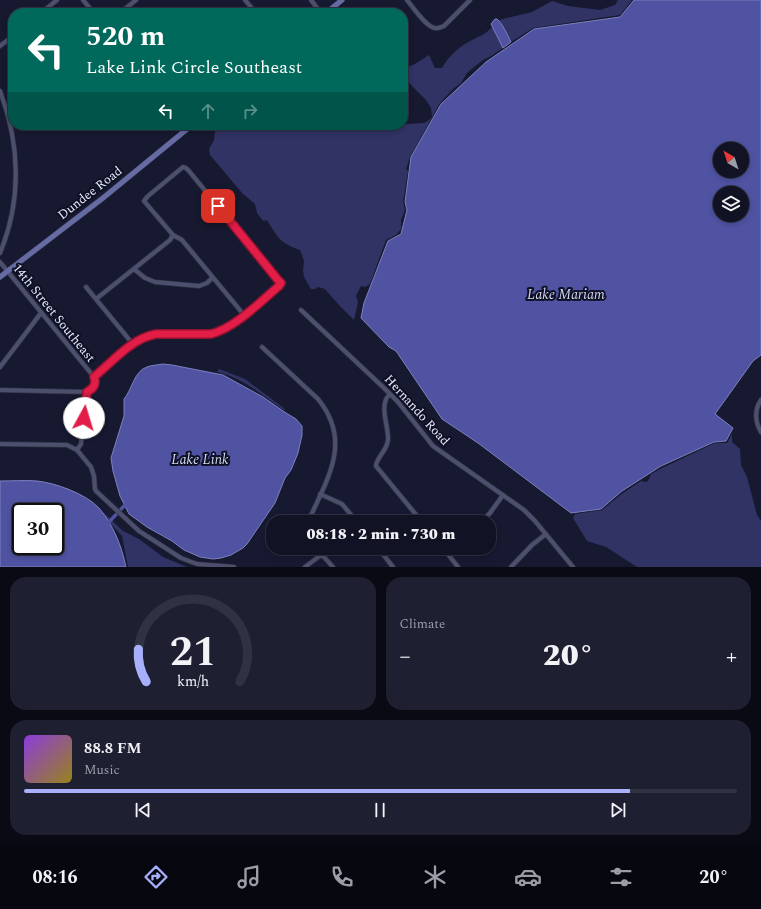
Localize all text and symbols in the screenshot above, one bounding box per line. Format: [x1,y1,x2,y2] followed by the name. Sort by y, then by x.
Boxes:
[86,15,165,58] text: 520 m
[20,24,72,76] icon: left
[86,54,302,81] text: Lake Link Circle Southeast
[155,100,177,122] icon: left
[197,100,219,122] icon: ahead
[239,100,261,122] icon: right
[713,142,749,178] north arrow
[713,142,749,222] map controls
[53,161,127,225] street label: Dundee Road
[713,186,749,222] button: layers
[201,189,235,223] pin
[207,195,229,217] icon: arrive
[8,259,100,367] street label: 14th Street Southeast
[527,284,605,305] water label: Lake Mariam
[379,370,455,450] street label: Hernando Road
[63,397,105,439] position arrow
[171,449,229,470] water label: Lake Link
[12,503,64,555] speed limit sign: 30
[307,523,455,546] text: 08:18 · 2 min · 730 m
[400,614,445,634] text: Climate
[169,620,216,683] text: 21
[543,633,594,679] text: 20°
[400,640,411,673] text: −
[726,640,737,673] text: +
[177,670,209,692] text: km/h
[84,737,141,760] text: 88.8 FM
[84,760,120,780] text: Music
[132,799,154,821] icon: previous
[369,799,391,821] icon: pause
[607,799,629,821] icon: next
[142,863,170,891] icon: directions
[235,863,263,891] icon: music
[328,863,356,891] icon: phone
[421,863,449,891] icon: climate
[514,863,542,891] icon: car
[607,863,635,891] icon: filters
[32,864,78,891] text: 08:16
[699,864,729,891] text: 20°

